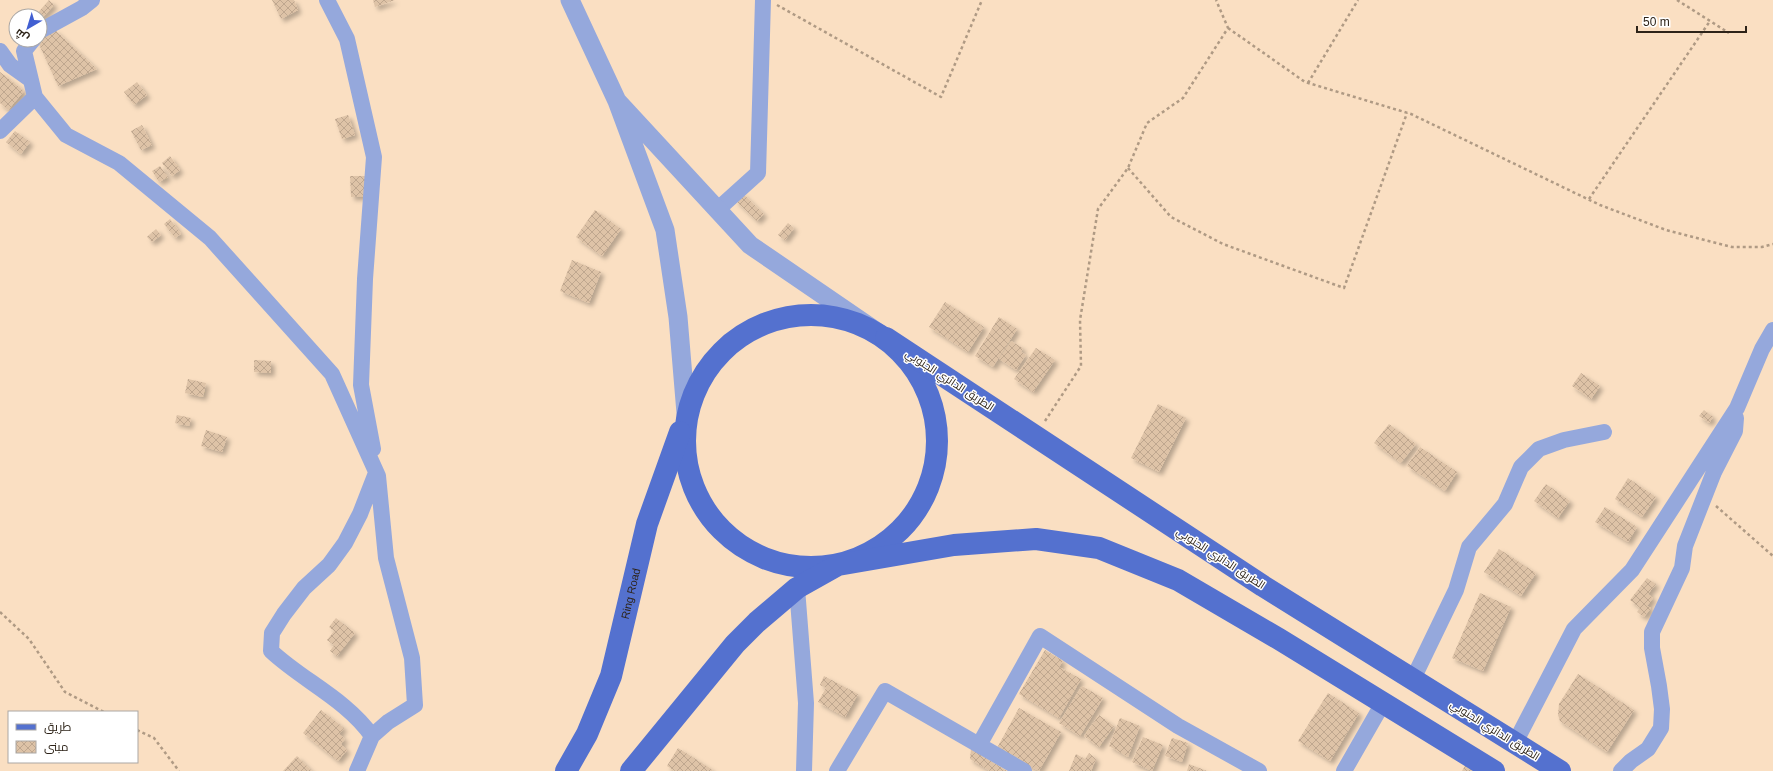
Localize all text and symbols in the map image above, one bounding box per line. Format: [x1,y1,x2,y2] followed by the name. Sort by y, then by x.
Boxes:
[8,8,48,48] north arrow
[1637,8,1746,34] scale bar
[1643,15,1670,29] text: 50 m
[13,26,32,45] text: ش
[902,347,996,416] street label: الطريق الدائري الجنوبي
[1173,525,1267,594] street label: الطريق الدائري الجنوبي
[619,567,642,620] street label: Ring Road
[1447,698,1542,765] street label: الطريق الدائري الجنوبي
[8,711,138,763] legend
[44,720,72,734] text: طريق
[44,740,69,754] text: مبنى

